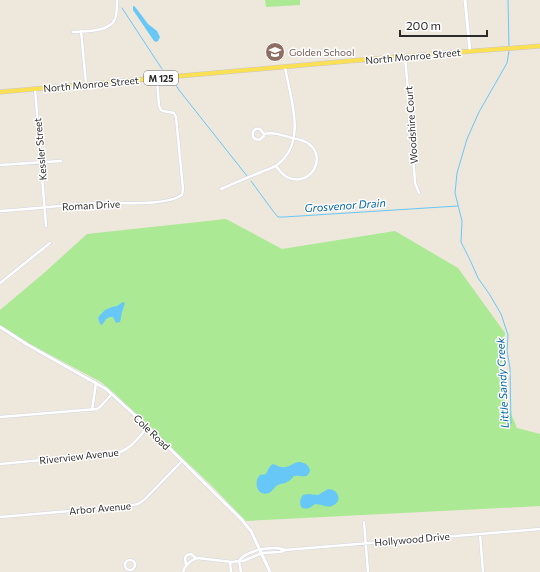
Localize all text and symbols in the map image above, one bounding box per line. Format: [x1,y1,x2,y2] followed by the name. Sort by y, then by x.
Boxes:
[400,12,487,38] scale bar
[406,18,441,32] text: 200 m
[264,41,286,63] school or university icon: Golden School
[289,46,355,58] place label: Golden School
[365,46,461,66] street label: North Monroe Street
[144,71,178,85] road number: M 125
[43,74,139,94] street label: North Monroe Street
[402,86,420,164] street label: Woodshire Court
[31,117,49,181] street label: Kessler Street
[304,196,386,214] water label: Grosvenor Drain
[62,197,120,213] street label: Roman Drive
[493,336,511,429] water label: Little Sandy Creek
[131,412,173,452] street label: Cole Road
[39,446,119,466] street label: Riverview Avenue
[69,499,131,517] street label: Arbor Avenue
[374,530,450,548] street label: Hollywood Drive

